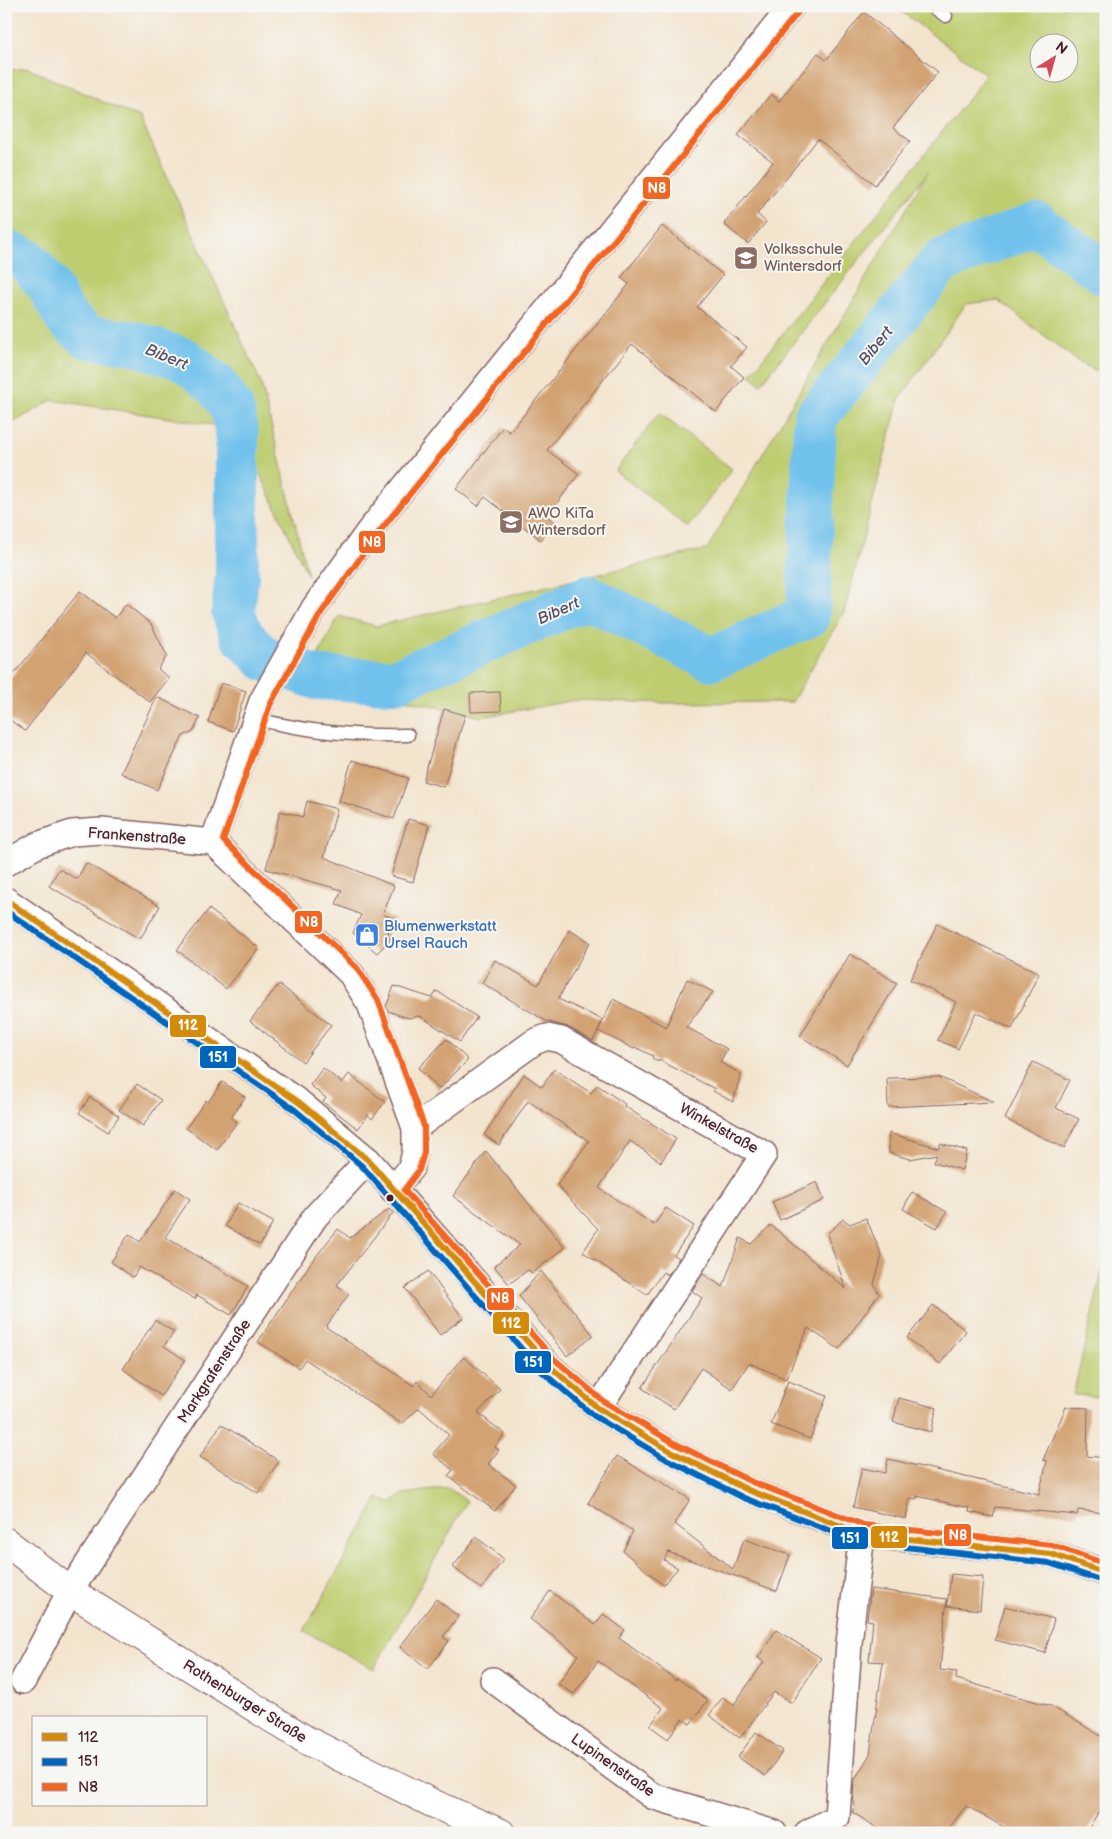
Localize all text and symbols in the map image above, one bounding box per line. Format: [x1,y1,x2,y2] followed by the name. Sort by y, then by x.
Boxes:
[1030,32,1080,82] north arrow
[1052,38,1071,58] text: N
[642,176,671,200] line badge: N8
[648,180,666,197] text: N8
[764,240,843,276] place label: Volksschule Wintersdorf
[733,245,759,271] school or university icon: Volksschule Wintersdorf
[855,322,898,369] water label: Bibert
[142,340,191,375] water label: Bibert
[528,504,606,540] place label: AWO KiTa Wintersdorf
[498,509,524,535] school or university icon: AWO KiTa Wintersdorf
[358,530,386,554] line badge: N8
[363,534,381,551] text: N8
[535,593,584,629] water label: Bibert
[87,824,187,849] street label: Frankenstraße
[294,910,323,934] line badge: N8
[300,914,318,931] text: N8
[384,917,497,953] place label: Blumenwerkstatt Ursel Rauch
[354,922,380,948] shop icon: Blumenwerkstatt Ursel Rauch
[169,1014,207,1038] line badge: 112
[178,1017,199,1034] text: 112
[199,1045,237,1069] line badge: 151
[208,1049,228,1066] text: 151
[676,1099,762,1158] street label: Winkelstraße
[385,1193,395,1203] unlabelled marker
[486,1287,515,1311] line badge: N8
[491,1290,509,1307] text: N8
[492,1311,530,1335] line badge: 112
[174,1315,255,1427] street label: Markgrafenstraße
[501,1315,522,1332] text: 112
[514,1350,552,1374] line badge: 151
[523,1354,543,1371] text: 151
[943,1523,972,1547] line badge: N8
[870,1525,908,1549] line badge: 112
[831,1526,869,1550] line badge: 151
[949,1527,967,1544] text: N8
[879,1529,900,1546] text: 112
[840,1530,860,1547] text: 151
[179,1656,310,1747] street label: Rothenburger Straße
[32,1716,208,1806] legend
[78,1728,99,1747] text: 112
[567,1730,658,1801] street label: Lupinenstraße
[78,1752,98,1771] text: 151
[78,1778,98,1797] text: N8

